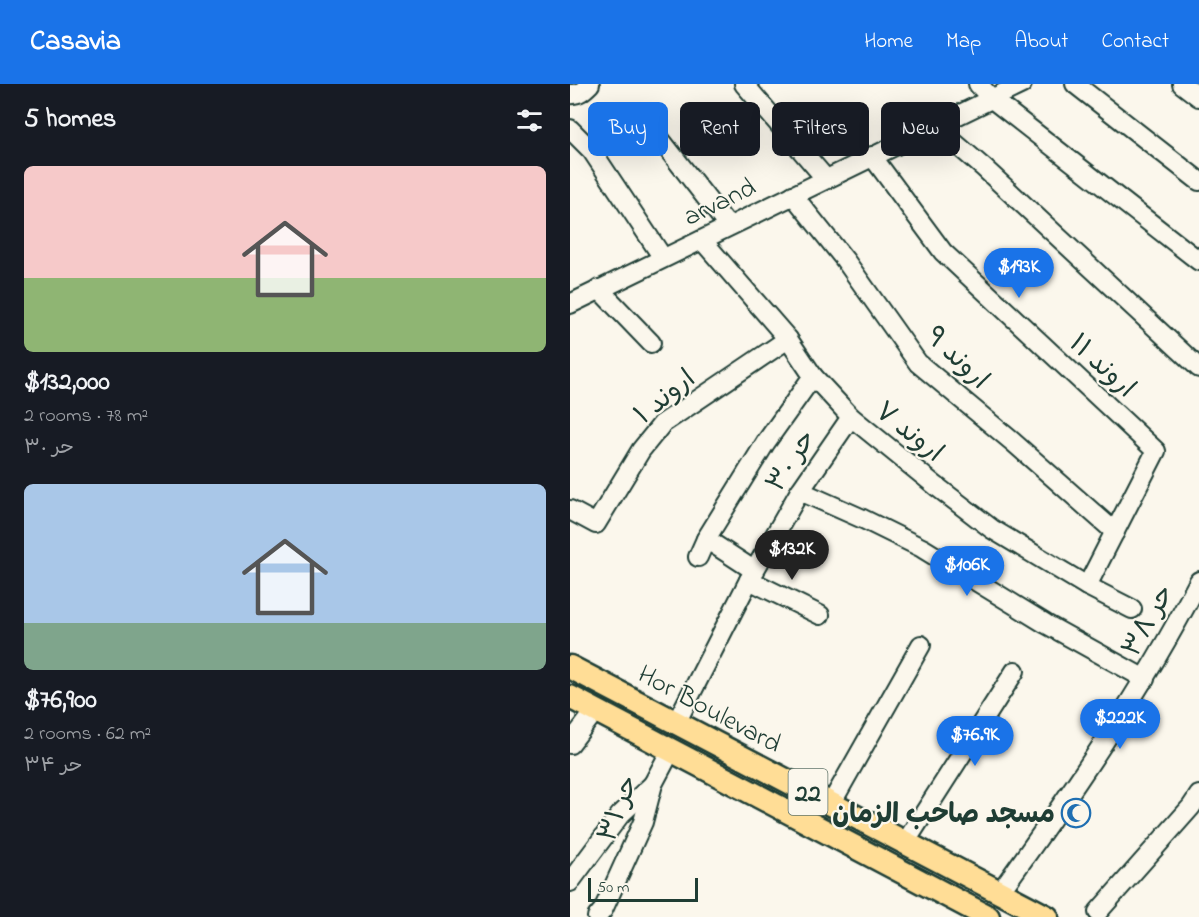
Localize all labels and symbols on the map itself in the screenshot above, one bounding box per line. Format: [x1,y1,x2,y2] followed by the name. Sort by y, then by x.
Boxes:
[677,169,763,238] street label: arvand
[977,248,1061,299] pin: $193K
[915,318,997,399] street label: اروند ۹
[1059,326,1144,408] street label: اروند ۱۱
[626,361,705,435] street label: اروند ۱
[866,393,951,473] street label: اروند ۷
[757,422,827,500] street label: حر ۳۰
[750,530,834,581] pin: $132K
[925,546,1009,597] pin: $106K
[1113,578,1185,665] street label: حر ۳۸
[630,656,788,764] street label: Hor Boulevard
[1078,699,1162,750] pin: $222K
[926,716,1024,767] pin: $76.9K
[788,769,828,815] road number: 22
[589,770,650,848] street label: حر ۳۱
[832,796,1055,835] place label: مسجد صاحب الزمان
[1060,797,1092,829] mosque icon: مسجد صاحب الزمان
[588,875,698,902] scale bar

